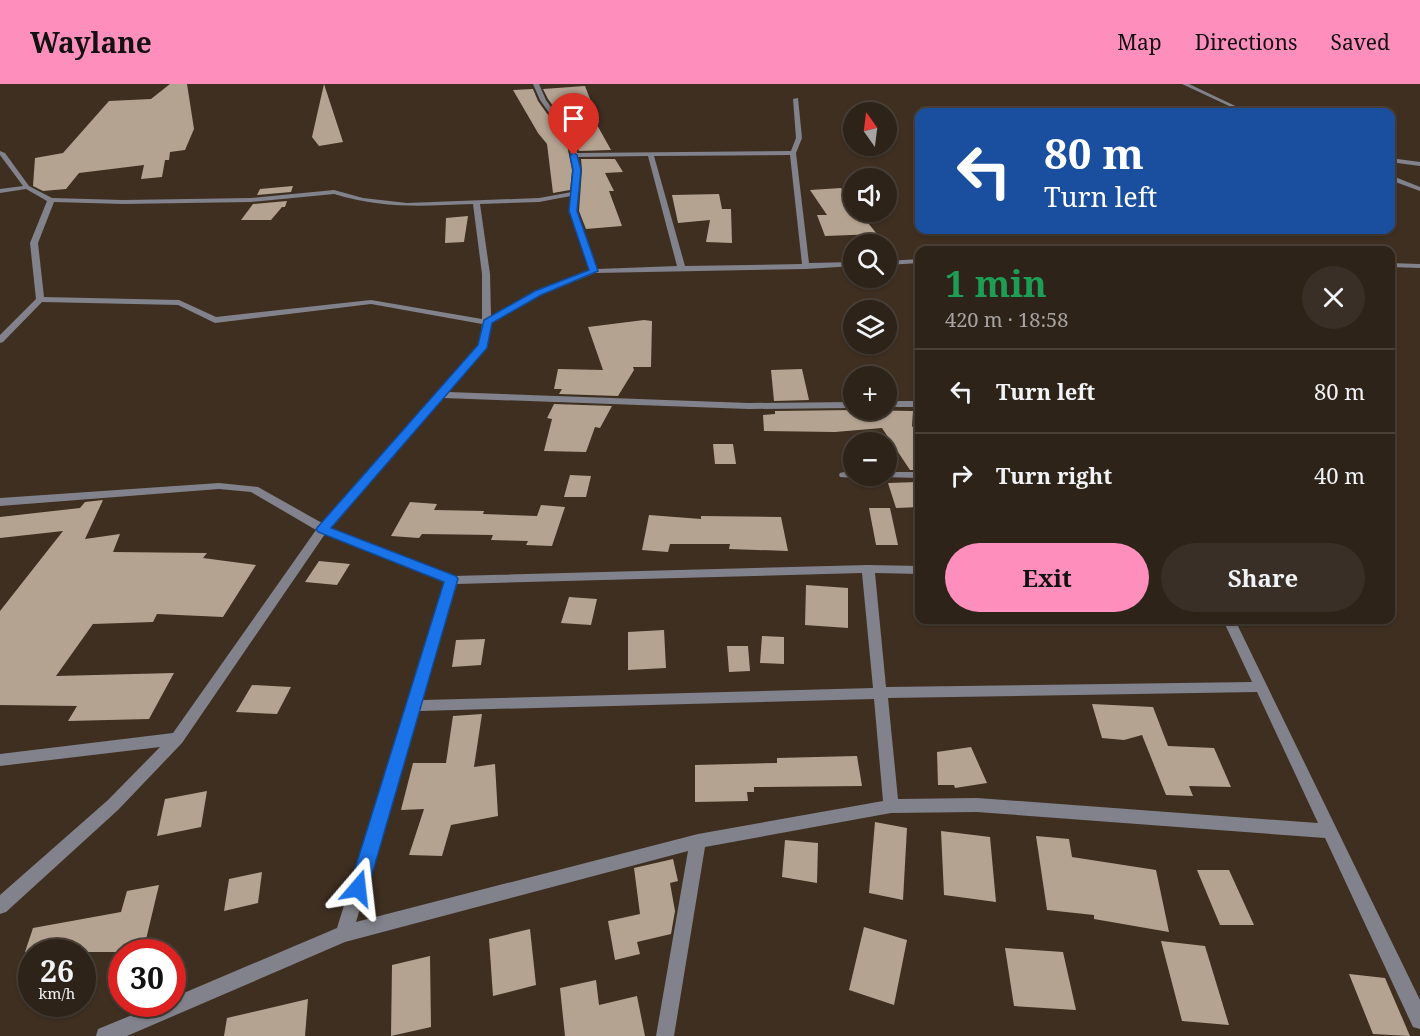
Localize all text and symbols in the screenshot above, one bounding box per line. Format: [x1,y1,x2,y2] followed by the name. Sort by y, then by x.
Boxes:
[30,23,152,61] text: Waylane
[1117,28,1162,56] text: Map
[1195,28,1297,56] text: Directions
[1330,28,1390,56] text: Saved
[548,93,599,155] pin
[557,102,590,135] icon: arrive
[843,102,897,156] north arrow
[843,102,897,486] map controls
[1044,124,1144,181] text: 80 m
[945,132,1023,210] icon: left
[843,168,897,222] button: sound
[1044,178,1157,215] text: Turn left
[843,234,897,288] button: search
[945,259,1047,308] text: 1 min
[1302,266,1365,329] button: close
[843,300,897,354] button: layers
[945,306,1068,333] text: 420 m · 18:58
[843,366,897,420] button: +
[945,375,978,408] icon: left
[996,376,1095,406] text: Turn left
[1314,376,1365,406] text: 80 m
[843,432,897,486] button: −
[945,459,978,492] icon: right
[996,460,1112,490] text: Turn right
[1314,460,1365,490] text: 40 m
[945,543,1149,612] button: Exit
[1161,543,1365,612] button: Share
[326,856,390,920] position arrow
[108,939,186,1017] speed limit sign: 30
[40,950,74,991] text: 26
[39,983,75,1003] text: km/h

